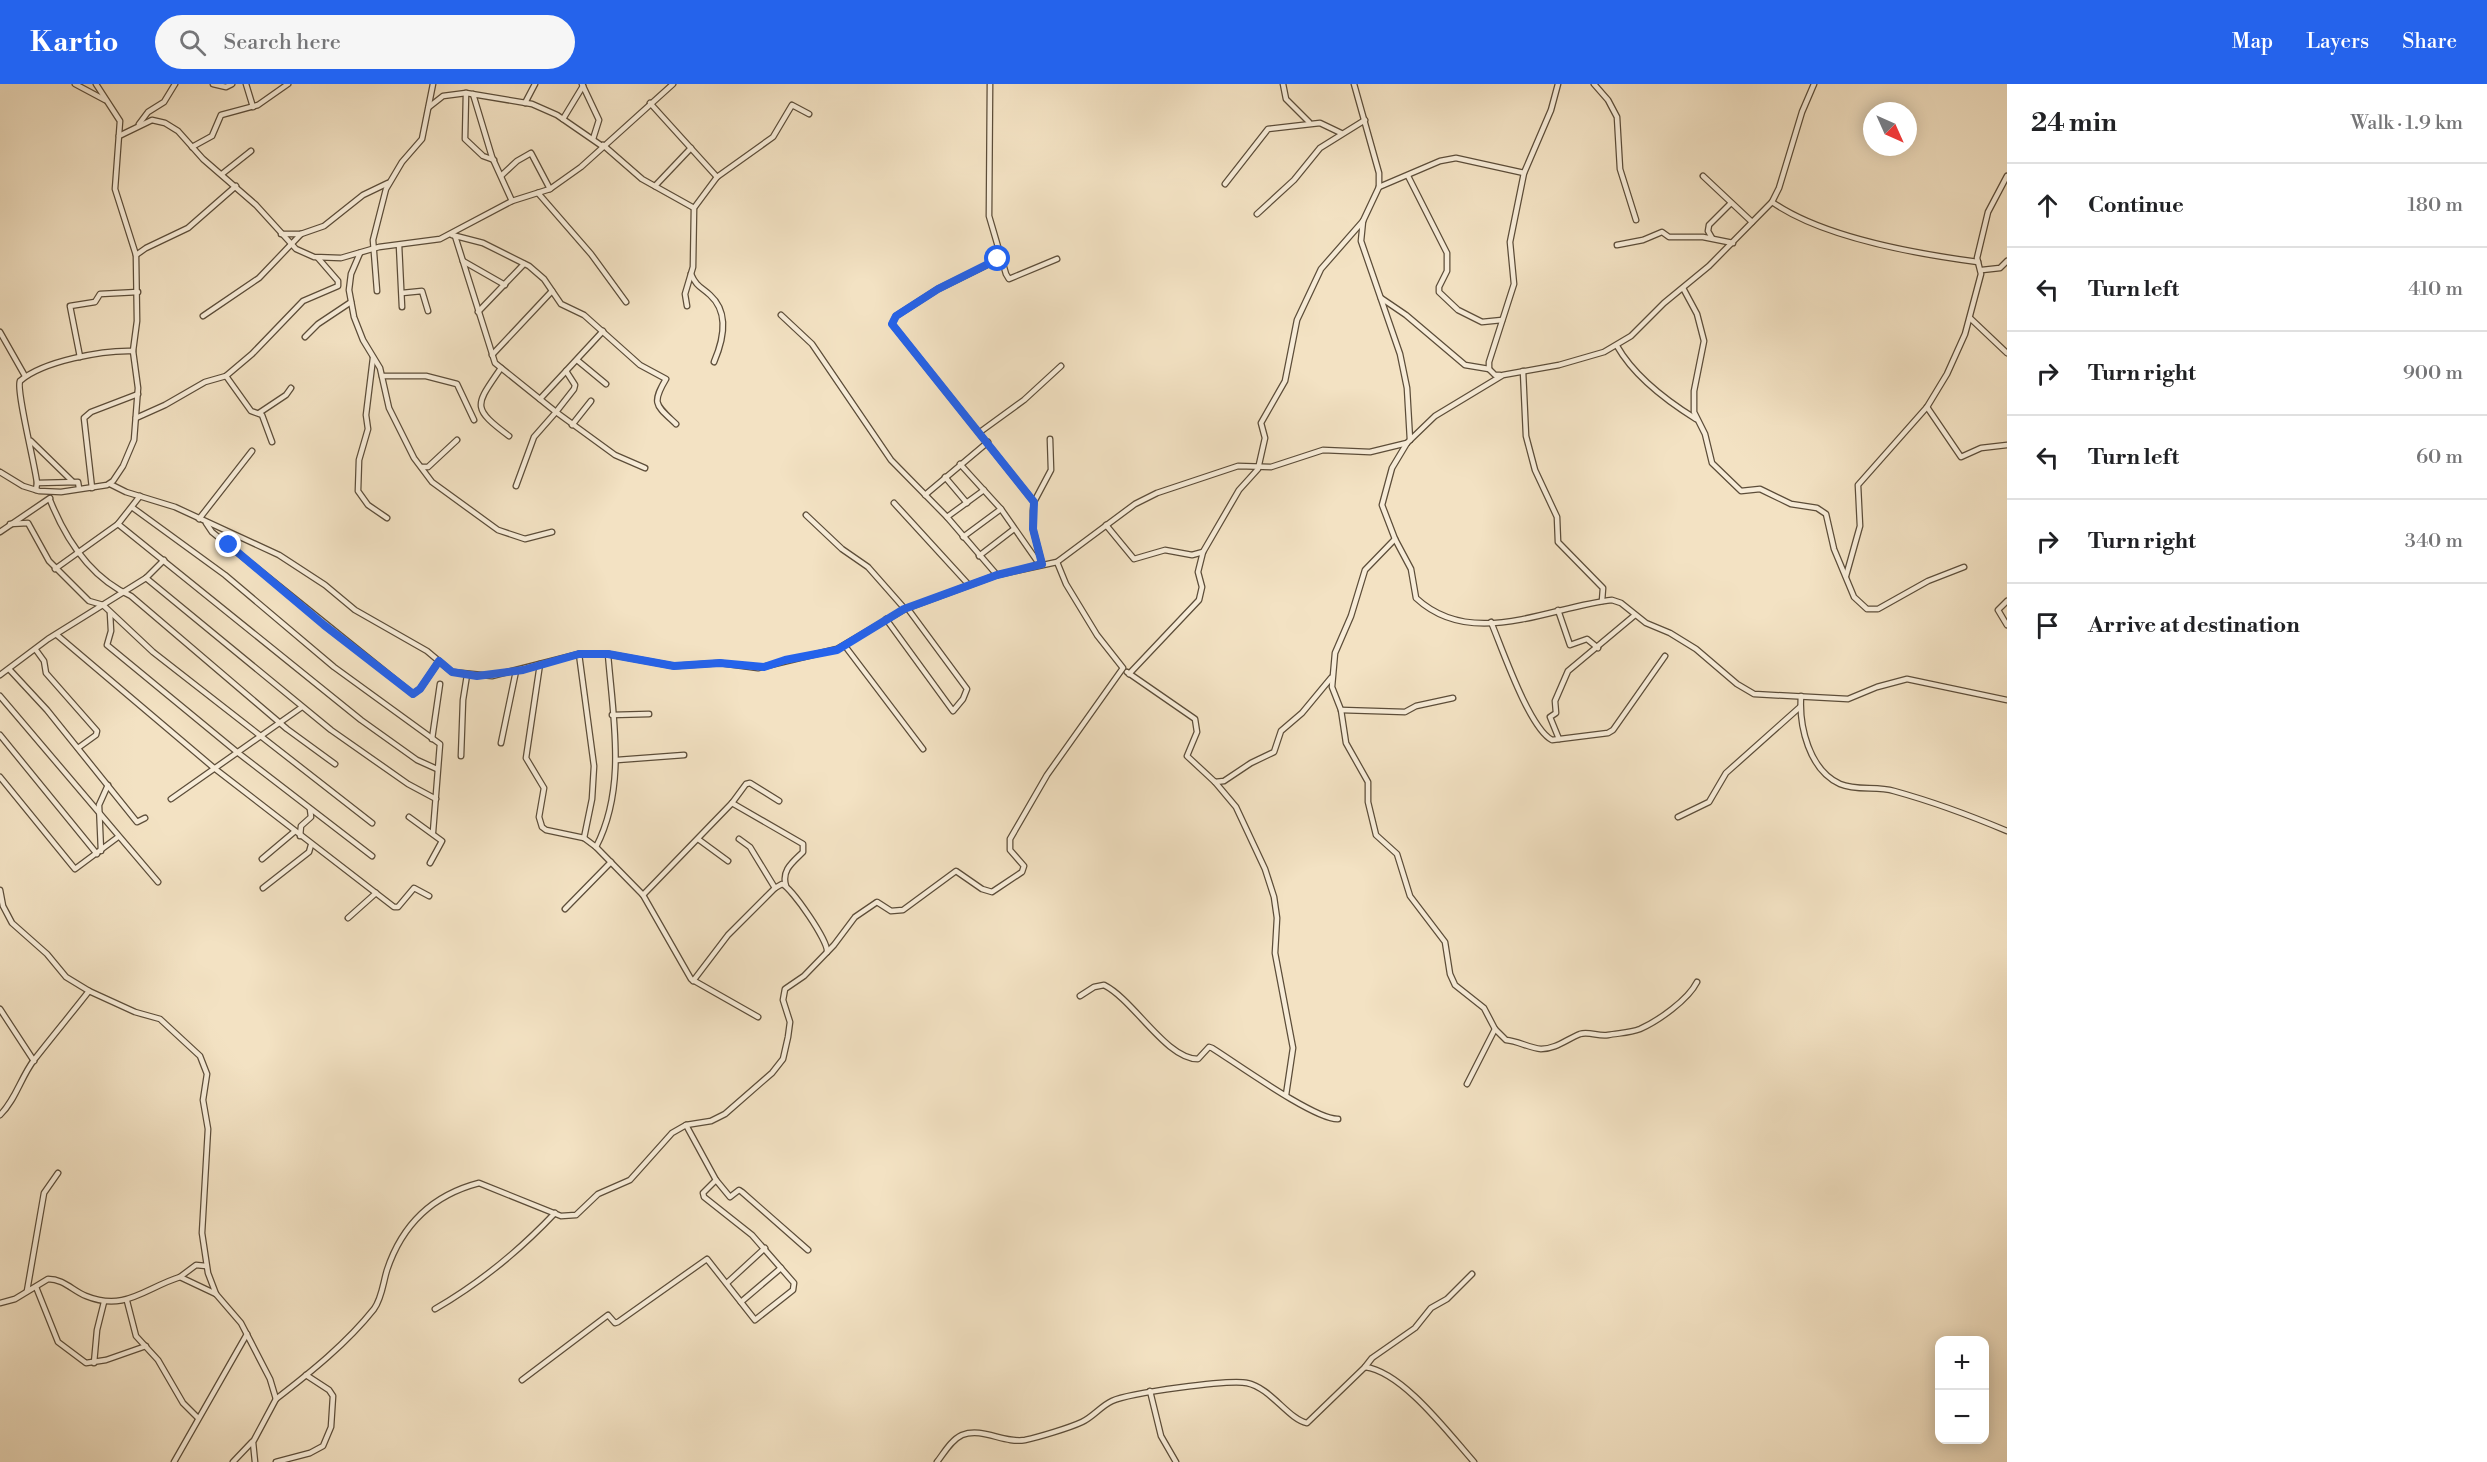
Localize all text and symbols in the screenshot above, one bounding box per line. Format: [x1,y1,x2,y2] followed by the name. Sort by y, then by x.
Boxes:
[155,15,575,69] search box
[30,25,119,60] text: Kartio
[176,26,209,59] icon: search
[224,29,341,56] text: Search here
[2232,29,2273,55] text: Map
[2306,29,2369,55] text: Layers
[2402,29,2457,55] text: Share
[1863,102,1917,156] north arrow
[2031,107,2117,139] text: 24 min
[2350,111,2463,136] text: Walk · 1.9 km
[2031,189,2064,222] icon: ahead
[2088,192,2184,219] text: Continue
[2408,193,2463,218] text: 180 m
[984,245,1010,271] route start
[2031,273,2064,306] icon: left
[2088,276,2179,303] text: Turn left
[2408,277,2463,302] text: 410 m
[2031,357,2064,390] icon: right
[2088,360,2196,387] text: Turn right
[2403,361,2463,386] text: 900 m
[2031,441,2064,474] icon: left
[2088,444,2179,471] text: Turn left
[2416,445,2463,470] text: 60 m
[2031,525,2064,558] icon: right
[2088,528,2196,555] text: Turn right
[2405,529,2463,554] text: 340 m
[215,531,241,557] route end
[2031,609,2064,642] icon: arrive
[2088,612,2300,639] text: Arrive at destination
[1935,1336,1989,1444] map controls
[1935,1336,1989,1390] button: +
[1935,1390,1989,1444] button: −

